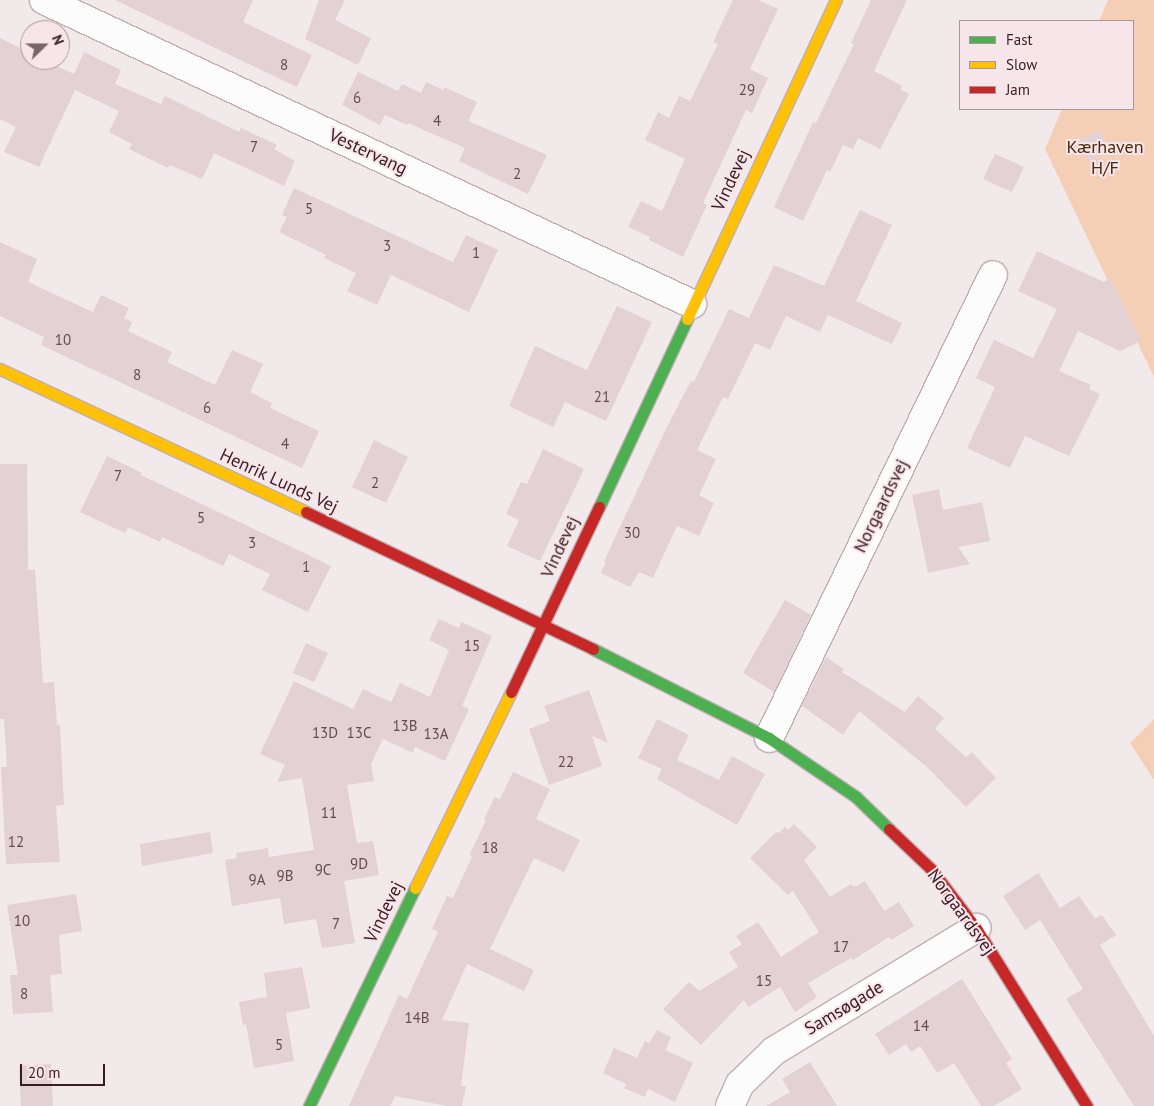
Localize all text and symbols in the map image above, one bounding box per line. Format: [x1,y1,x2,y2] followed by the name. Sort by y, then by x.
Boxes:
[20,20,70,70] north arrow
[959,20,1134,110] legend
[1006,30,1033,49] text: Fast
[48,32,68,47] text: N
[1006,55,1037,74] text: Slow
[280,56,288,74] house number: 8
[1006,80,1030,99] text: Jam
[739,81,755,99] house number: 29
[353,89,361,107] house number: 6
[433,112,441,130] house number: 4
[325,124,411,180] street label: Vestervang
[1066,137,1144,180] park label: Kærhaven H/F
[250,138,258,156] house number: 7
[707,146,755,214] street label: Vindevej
[513,165,521,183] house number: 2
[305,200,313,218] house number: 5
[383,237,391,255] house number: 3
[472,244,480,262] house number: 1
[55,331,71,349] house number: 10
[133,366,141,384] house number: 8
[594,388,610,406] house number: 21
[203,399,211,417] house number: 6
[281,435,289,453] house number: 4
[216,444,342,518] street label: Henrik Lunds Vej
[849,456,913,556] street label: Norgaardsvej
[114,467,122,485] house number: 7
[371,474,379,492] house number: 2
[197,509,205,527] house number: 5
[536,513,584,581] street label: Vindevej
[624,524,640,542] house number: 30
[248,534,256,552] house number: 3
[302,558,310,576] house number: 1
[464,637,480,655] house number: 15
[392,717,418,735] house number: 13B
[312,724,338,742] house number: 13D
[347,724,371,742] house number: 13C
[423,725,449,743] house number: 13A
[558,753,574,771] house number: 22
[321,804,337,822] house number: 11
[8,833,24,851] house number: 12
[482,839,498,857] house number: 18
[350,855,368,873] house number: 9D
[315,861,331,879] house number: 9C
[923,865,999,959] street label: Norgaardsvej
[277,867,293,885] house number: 9B
[249,871,265,889] house number: 9A
[360,878,408,946] street label: Vindevej
[14,912,30,930] house number: 10
[332,915,340,933] house number: 7
[833,938,849,956] house number: 17
[756,972,772,990] house number: 15
[801,976,887,1040] street label: Samsøgade
[20,985,28,1003] house number: 8
[404,1009,430,1027] house number: 14B
[913,1017,929,1035] house number: 14
[275,1036,283,1054] house number: 5
[22,1054,108,1086] scale bar
[28,1063,61,1082] text: 20 m

